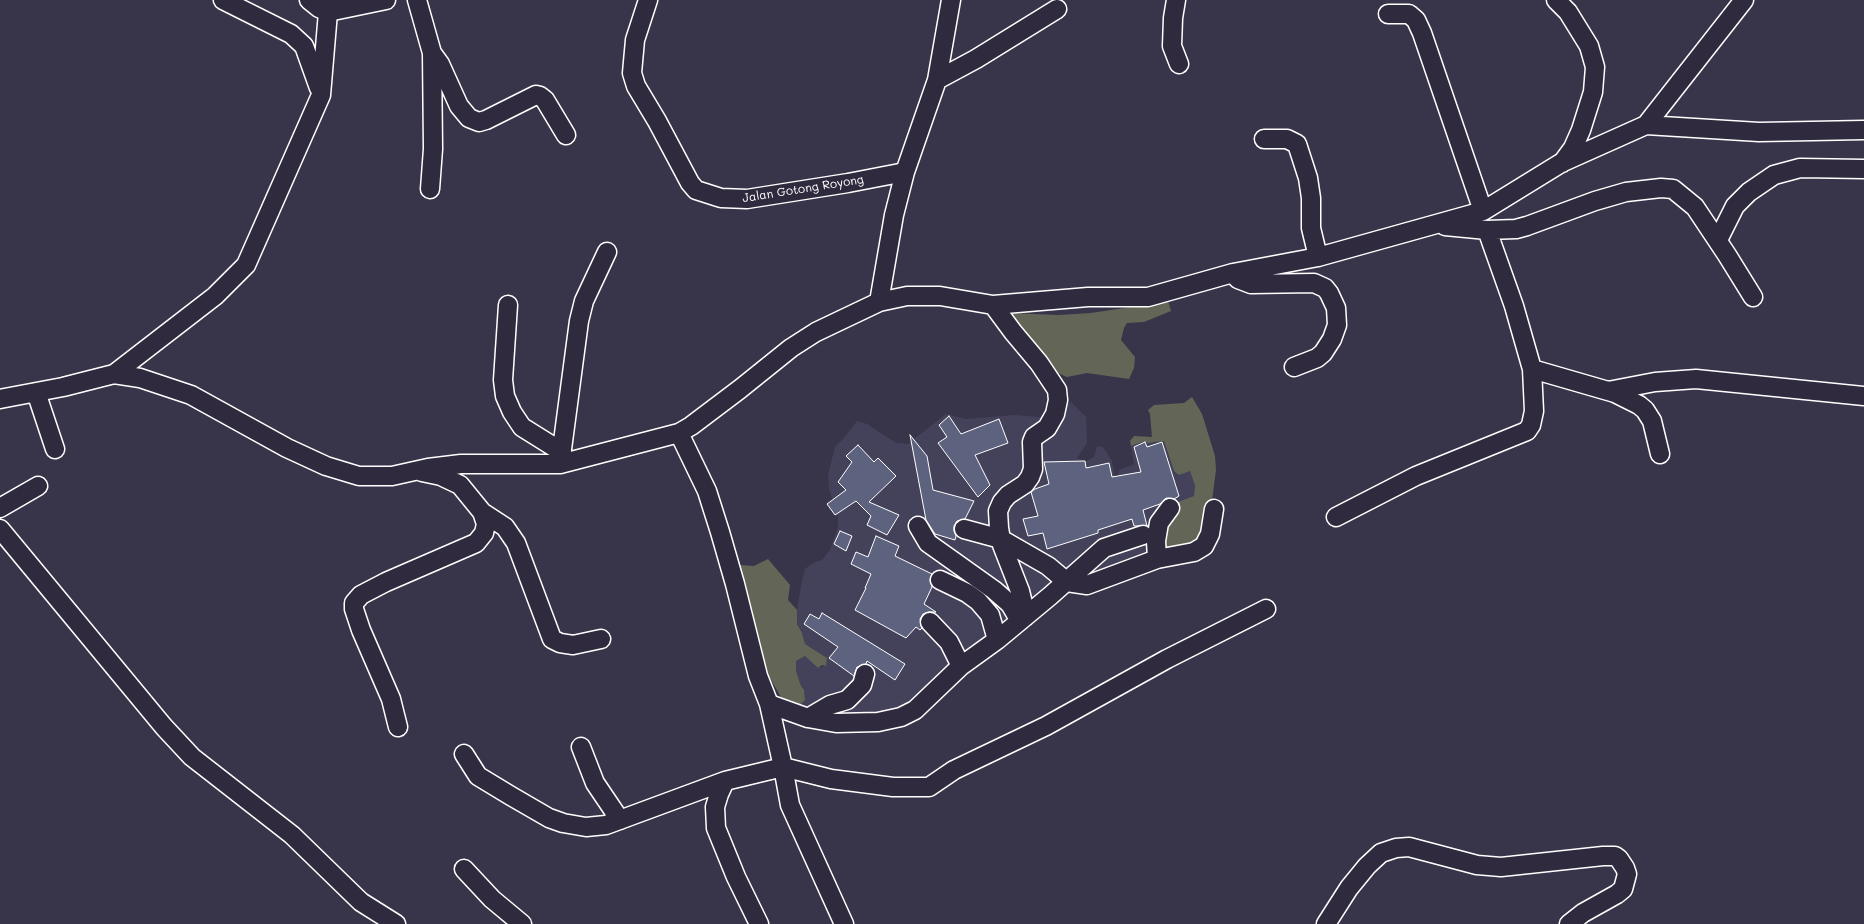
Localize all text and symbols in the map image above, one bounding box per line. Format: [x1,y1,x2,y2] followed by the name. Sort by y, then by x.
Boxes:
[741,172,865,206] street label: Jalan Gotong Royong

